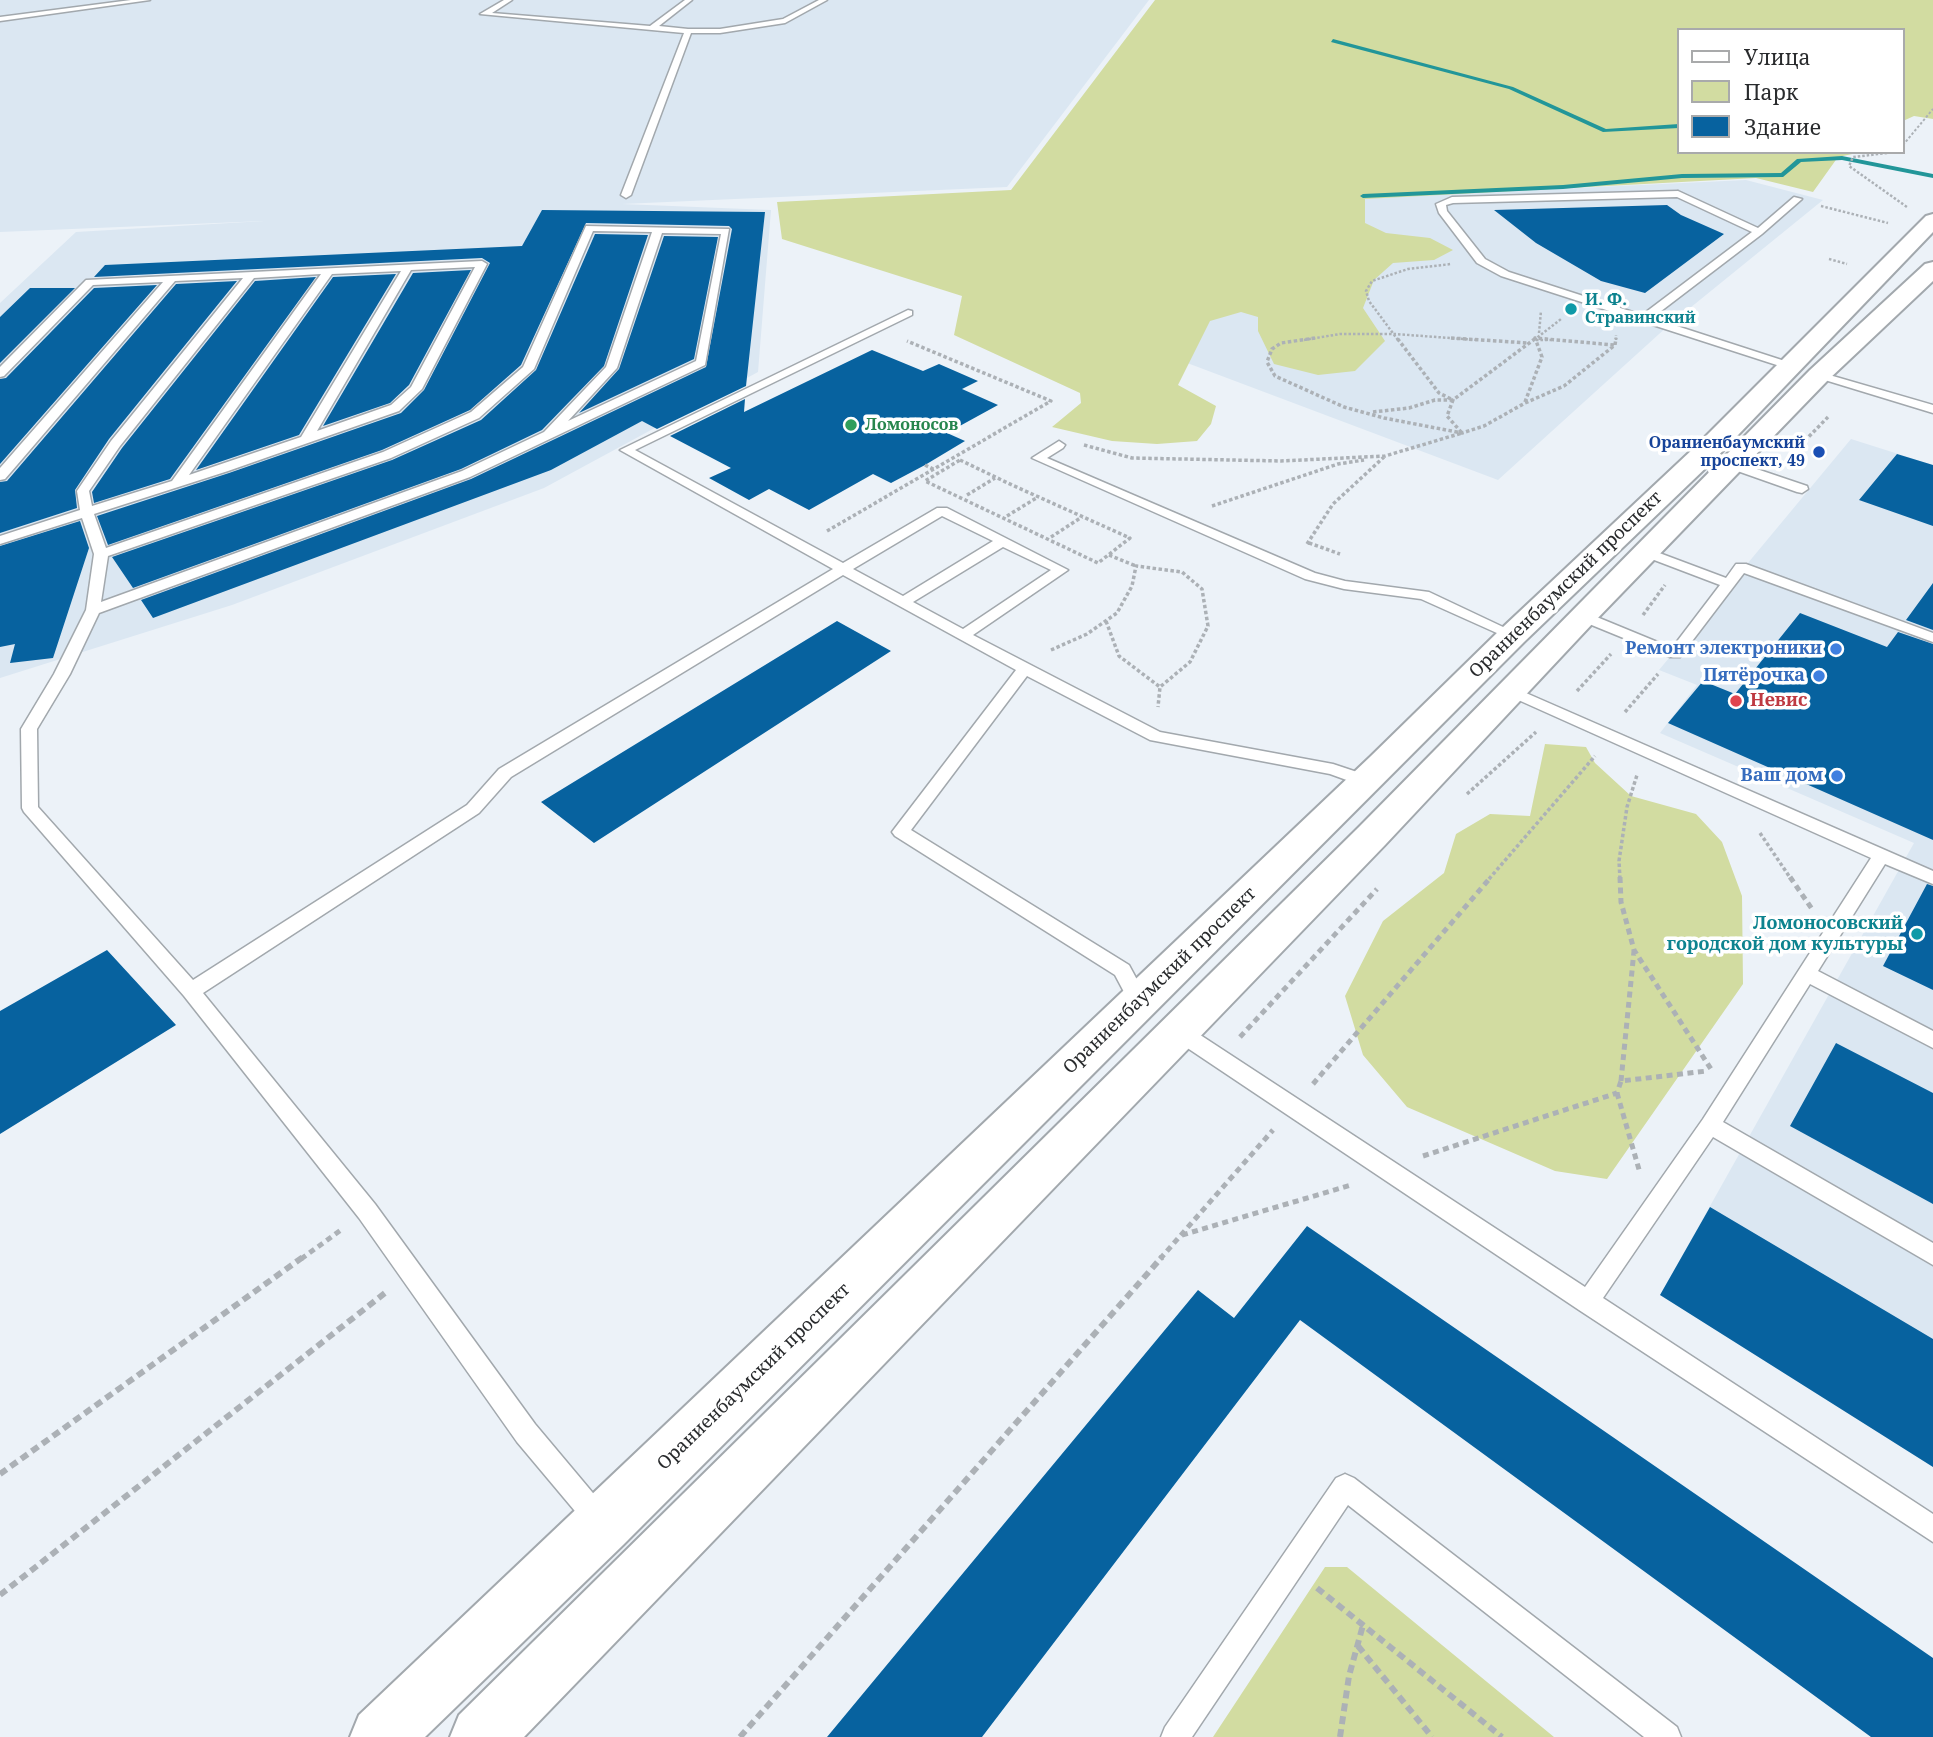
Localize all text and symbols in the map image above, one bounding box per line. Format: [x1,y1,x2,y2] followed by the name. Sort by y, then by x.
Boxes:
[1678,28,1905,154] legend
[1744,43,1811,71] text: Улица
[1744,78,1798,106] text: Парк
[1744,113,1821,141] text: Здание
[1585,290,1696,328] place label: И. Ф. Стравинский
[1563,301,1579,317] marker: И. Ф. Стравинский
[865,415,958,435] place label: Ломоносов
[843,417,859,433] marker: Ломоносов
[1649,433,1805,471] place label: Ораниенбаумский проспект, 49
[1811,444,1827,460] marker: Ораниенбаумский проспект, 49
[1465,487,1667,683] street label: Ораниенбаумский проспект
[1625,638,1822,660] place label: Ремонт электроники
[1828,641,1844,657] marker: Ремонт электроники
[1703,665,1805,687] place label: Пятёрочка
[1811,668,1827,684] marker: Пятёрочка
[1750,690,1807,712] place label: Невис
[1728,693,1744,709] marker: Невис
[1741,765,1823,787] place label: Ваш дом
[1829,768,1845,784] marker: Ваш дом
[1059,883,1261,1079] street label: Ораниенбаумский проспект
[1667,913,1903,956] place label: Ломоносовский городской дом культуры
[1909,926,1925,942] marker: Ломоносовский городской дом культуры
[653,1279,855,1475] street label: Ораниенбаумский проспект

